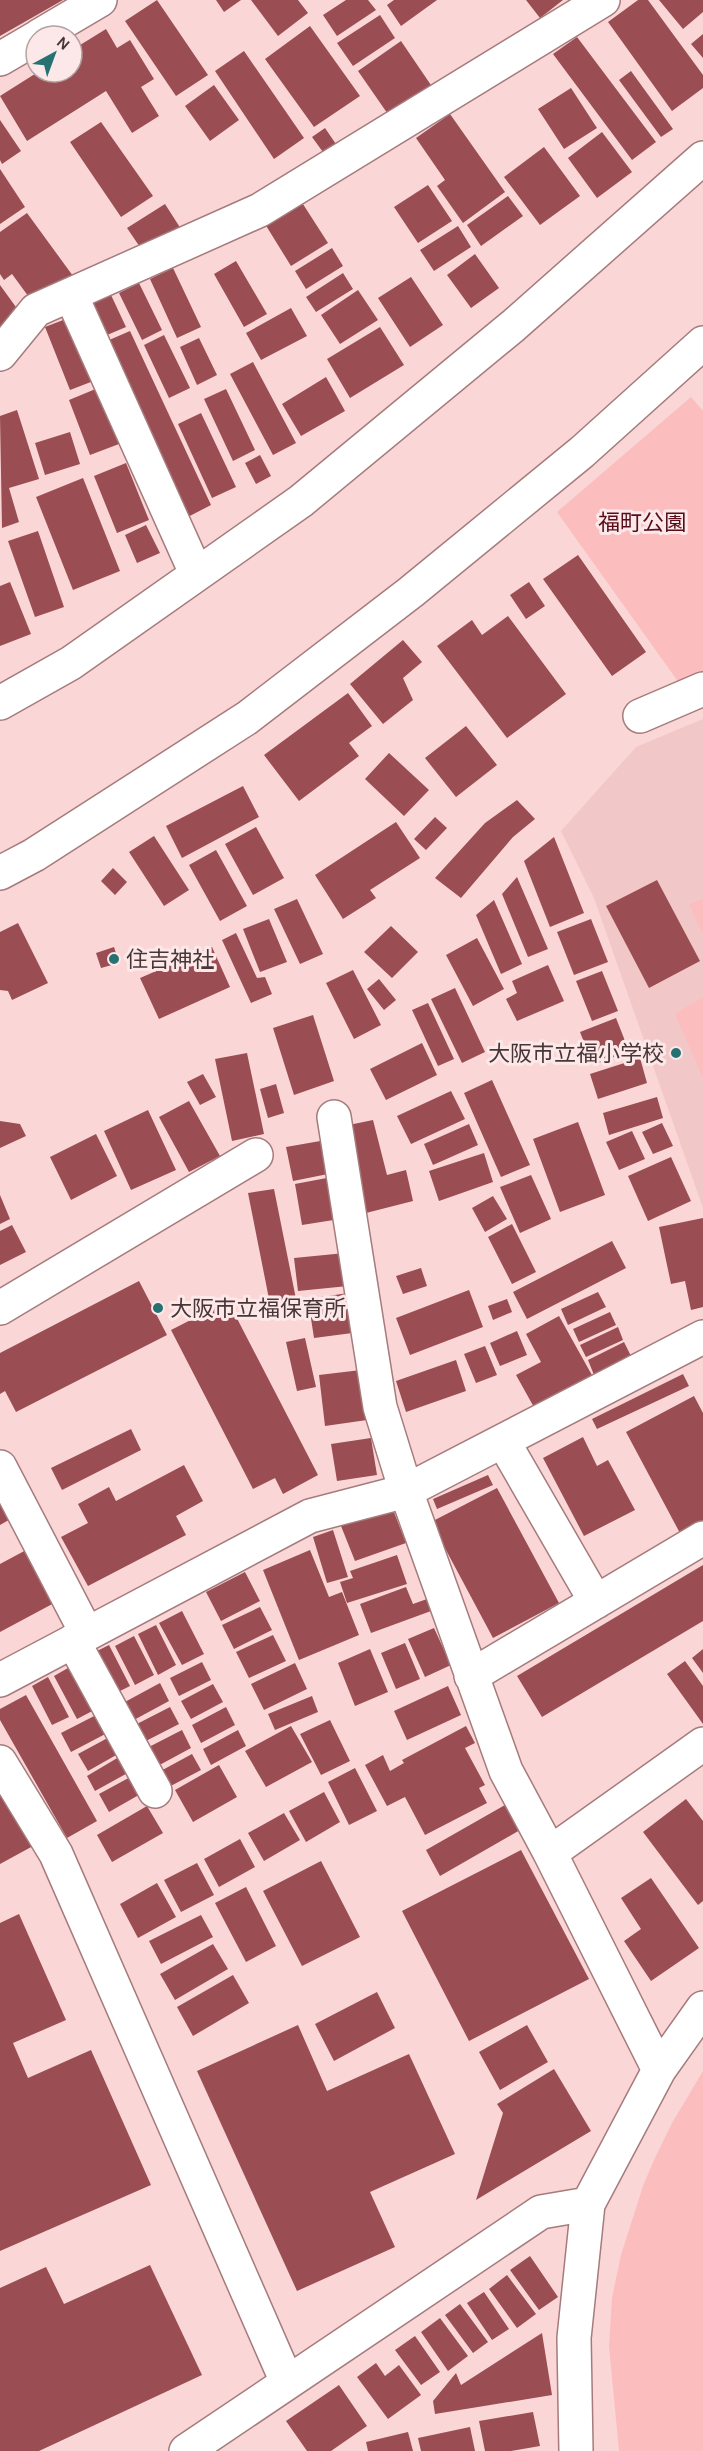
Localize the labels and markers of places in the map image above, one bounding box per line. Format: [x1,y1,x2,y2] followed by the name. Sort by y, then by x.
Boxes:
[126,947,214,973] place label: 住吉神社
[107,952,121,966] marker: 住吉神社
[488,1041,664,1067] place label: 大阪市立福小学校
[669,1046,683,1060] marker: 大阪市立福小学校
[170,1296,346,1322] place label: 大阪市立福保育所
[151,1301,165,1315] marker: 大阪市立福保育所

